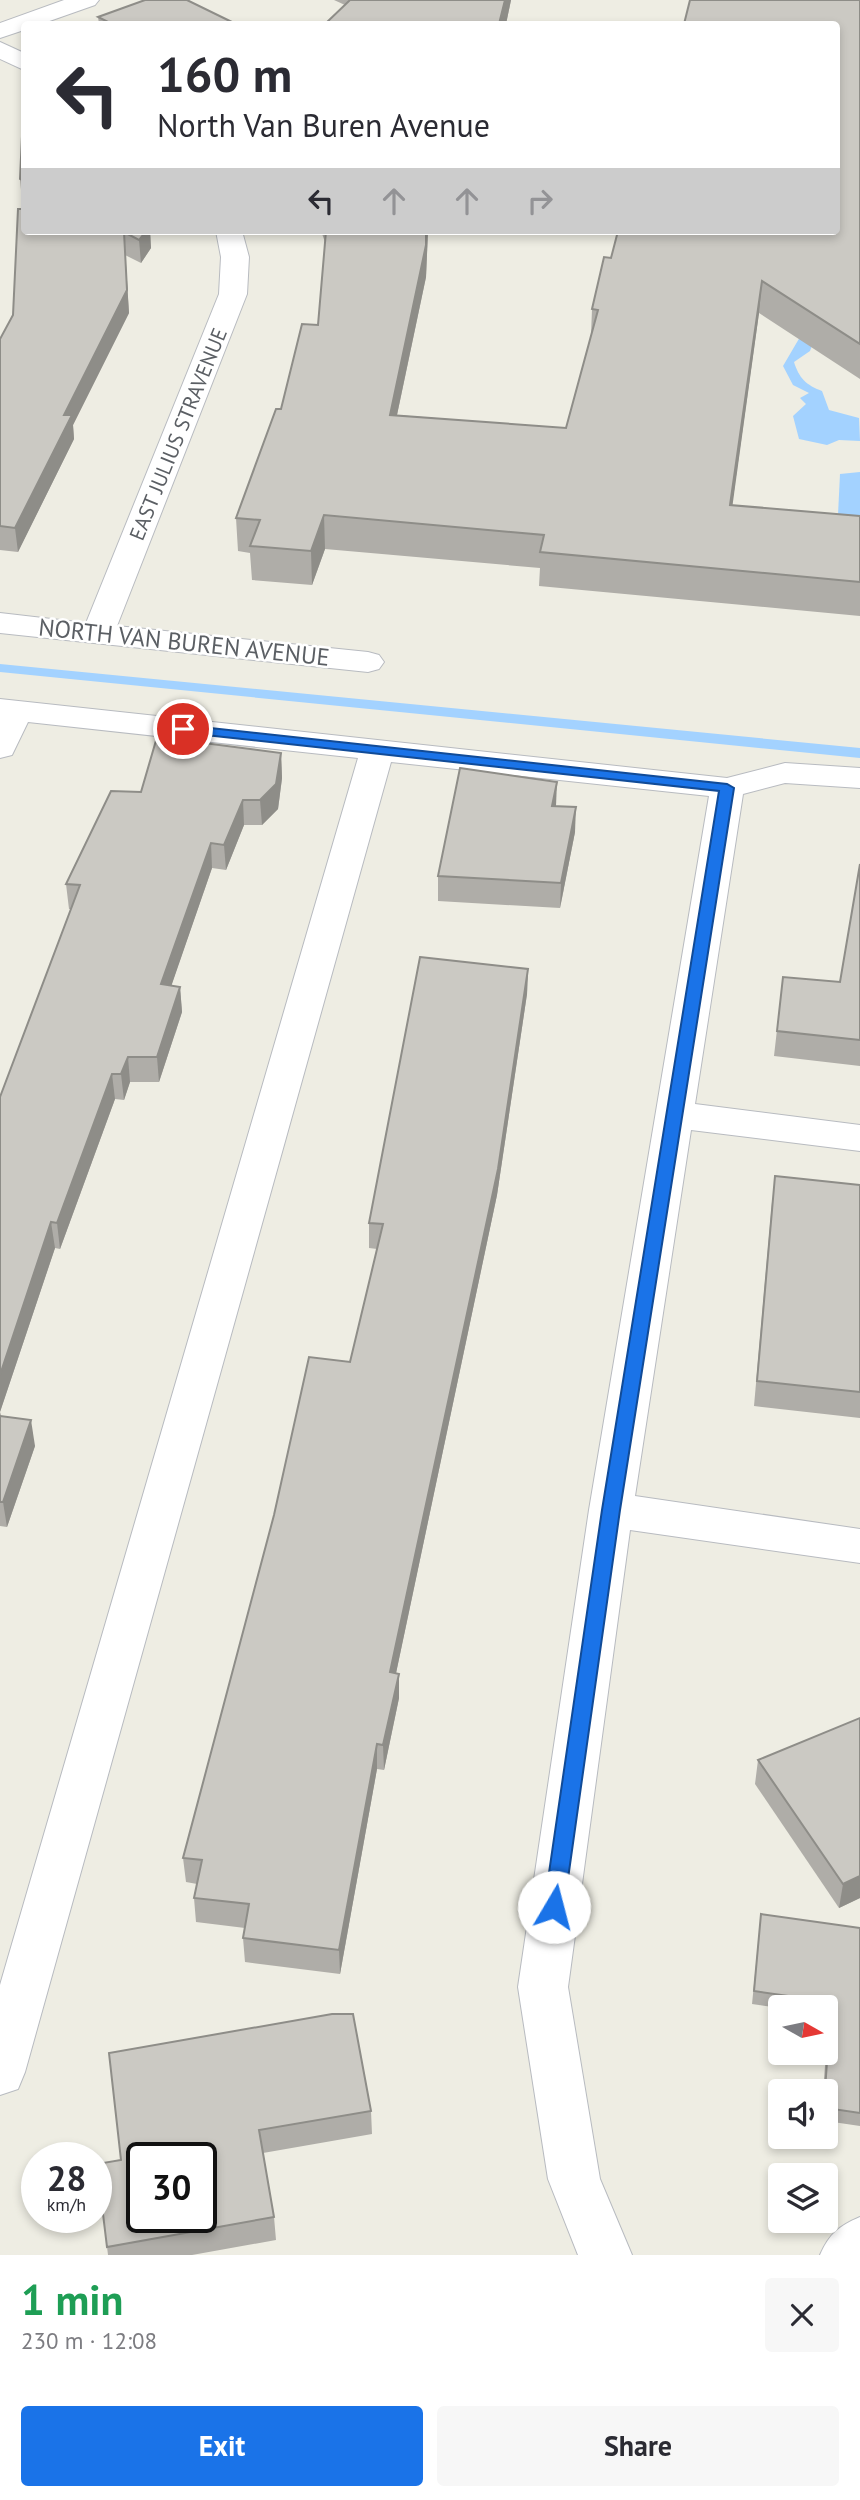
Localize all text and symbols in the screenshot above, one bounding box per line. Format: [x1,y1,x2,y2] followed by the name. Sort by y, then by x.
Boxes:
[157,42,292,106] text: 160 m
[42,49,133,140] icon: left
[157,104,490,146] text: North Van Buren Avenue
[302,182,340,220] icon: left
[375,182,413,220] icon: ahead
[448,182,486,220] icon: ahead
[521,182,559,220] icon: right
[123,324,233,544] street label: EAST JULIUS STRAVENUE
[37,611,331,673] street label: NORTH VAN BUREN AVENUE
[153,699,213,759] pin
[164,710,202,748] icon: arrive
[517,1870,591,1944] position arrow
[768,1995,838,2065] north arrow
[768,1995,838,2233] map controls
[768,2079,838,2149] button: sound
[126,2142,217,2233] speed limit sign: 30
[47,2155,86,2201] text: 28
[768,2163,838,2233] button: layers
[47,2193,86,2216] text: km/h
[21,2272,123,2327] text: 1 min
[765,2278,839,2352] button: close
[21,2326,157,2355] text: 230 m · 12:08
[21,2406,423,2486] button: Exit
[437,2406,839,2486] button: Share

